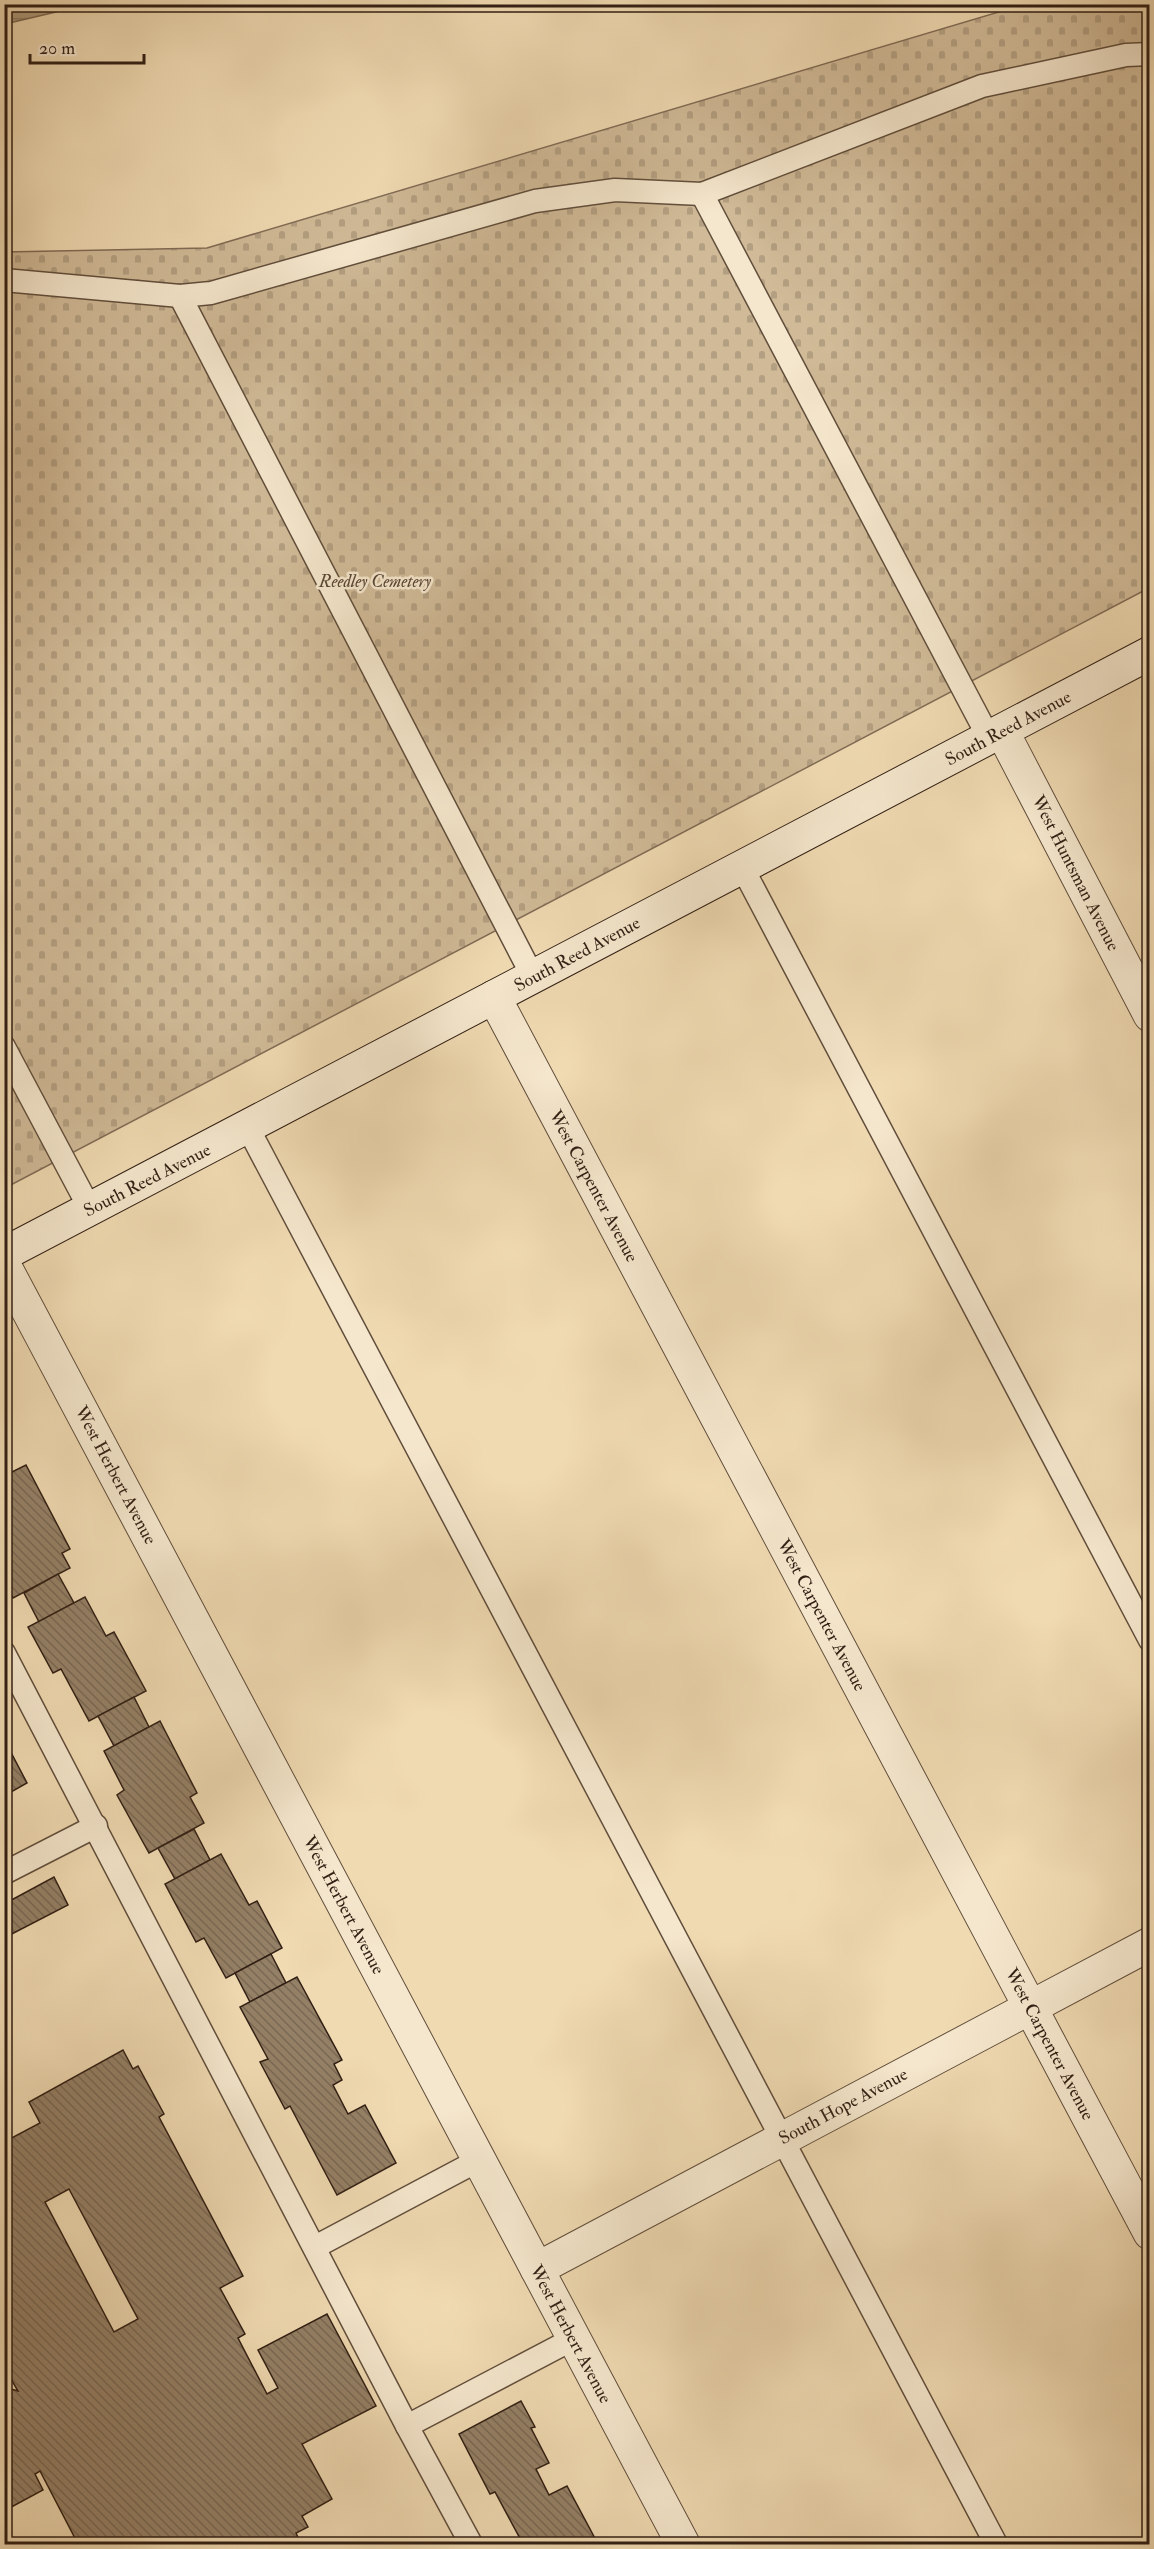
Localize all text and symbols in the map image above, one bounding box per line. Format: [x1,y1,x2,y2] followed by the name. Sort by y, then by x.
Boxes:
[30,27,144,65] scale bar
[39,37,75,60] text: 20 m
[318,570,432,593] park label: Reedley Cemetery
[941,685,1076,771] street label: South Reed Avenue
[1026,791,1125,955] street label: West Huntsman Avenue
[510,911,645,997] street label: South Reed Avenue
[543,1105,644,1267] street label: West Carpenter Avenue
[80,1138,215,1222] street label: South Reed Avenue
[69,1401,162,1549] street label: West Herbert Avenue
[771,1534,872,1696] street label: West Carpenter Avenue
[297,1831,390,1979] street label: West Herbert Avenue
[999,1963,1100,2125] street label: West Carpenter Avenue
[775,2063,912,2150] street label: South Hope Avenue
[524,2260,617,2408] street label: West Herbert Avenue

